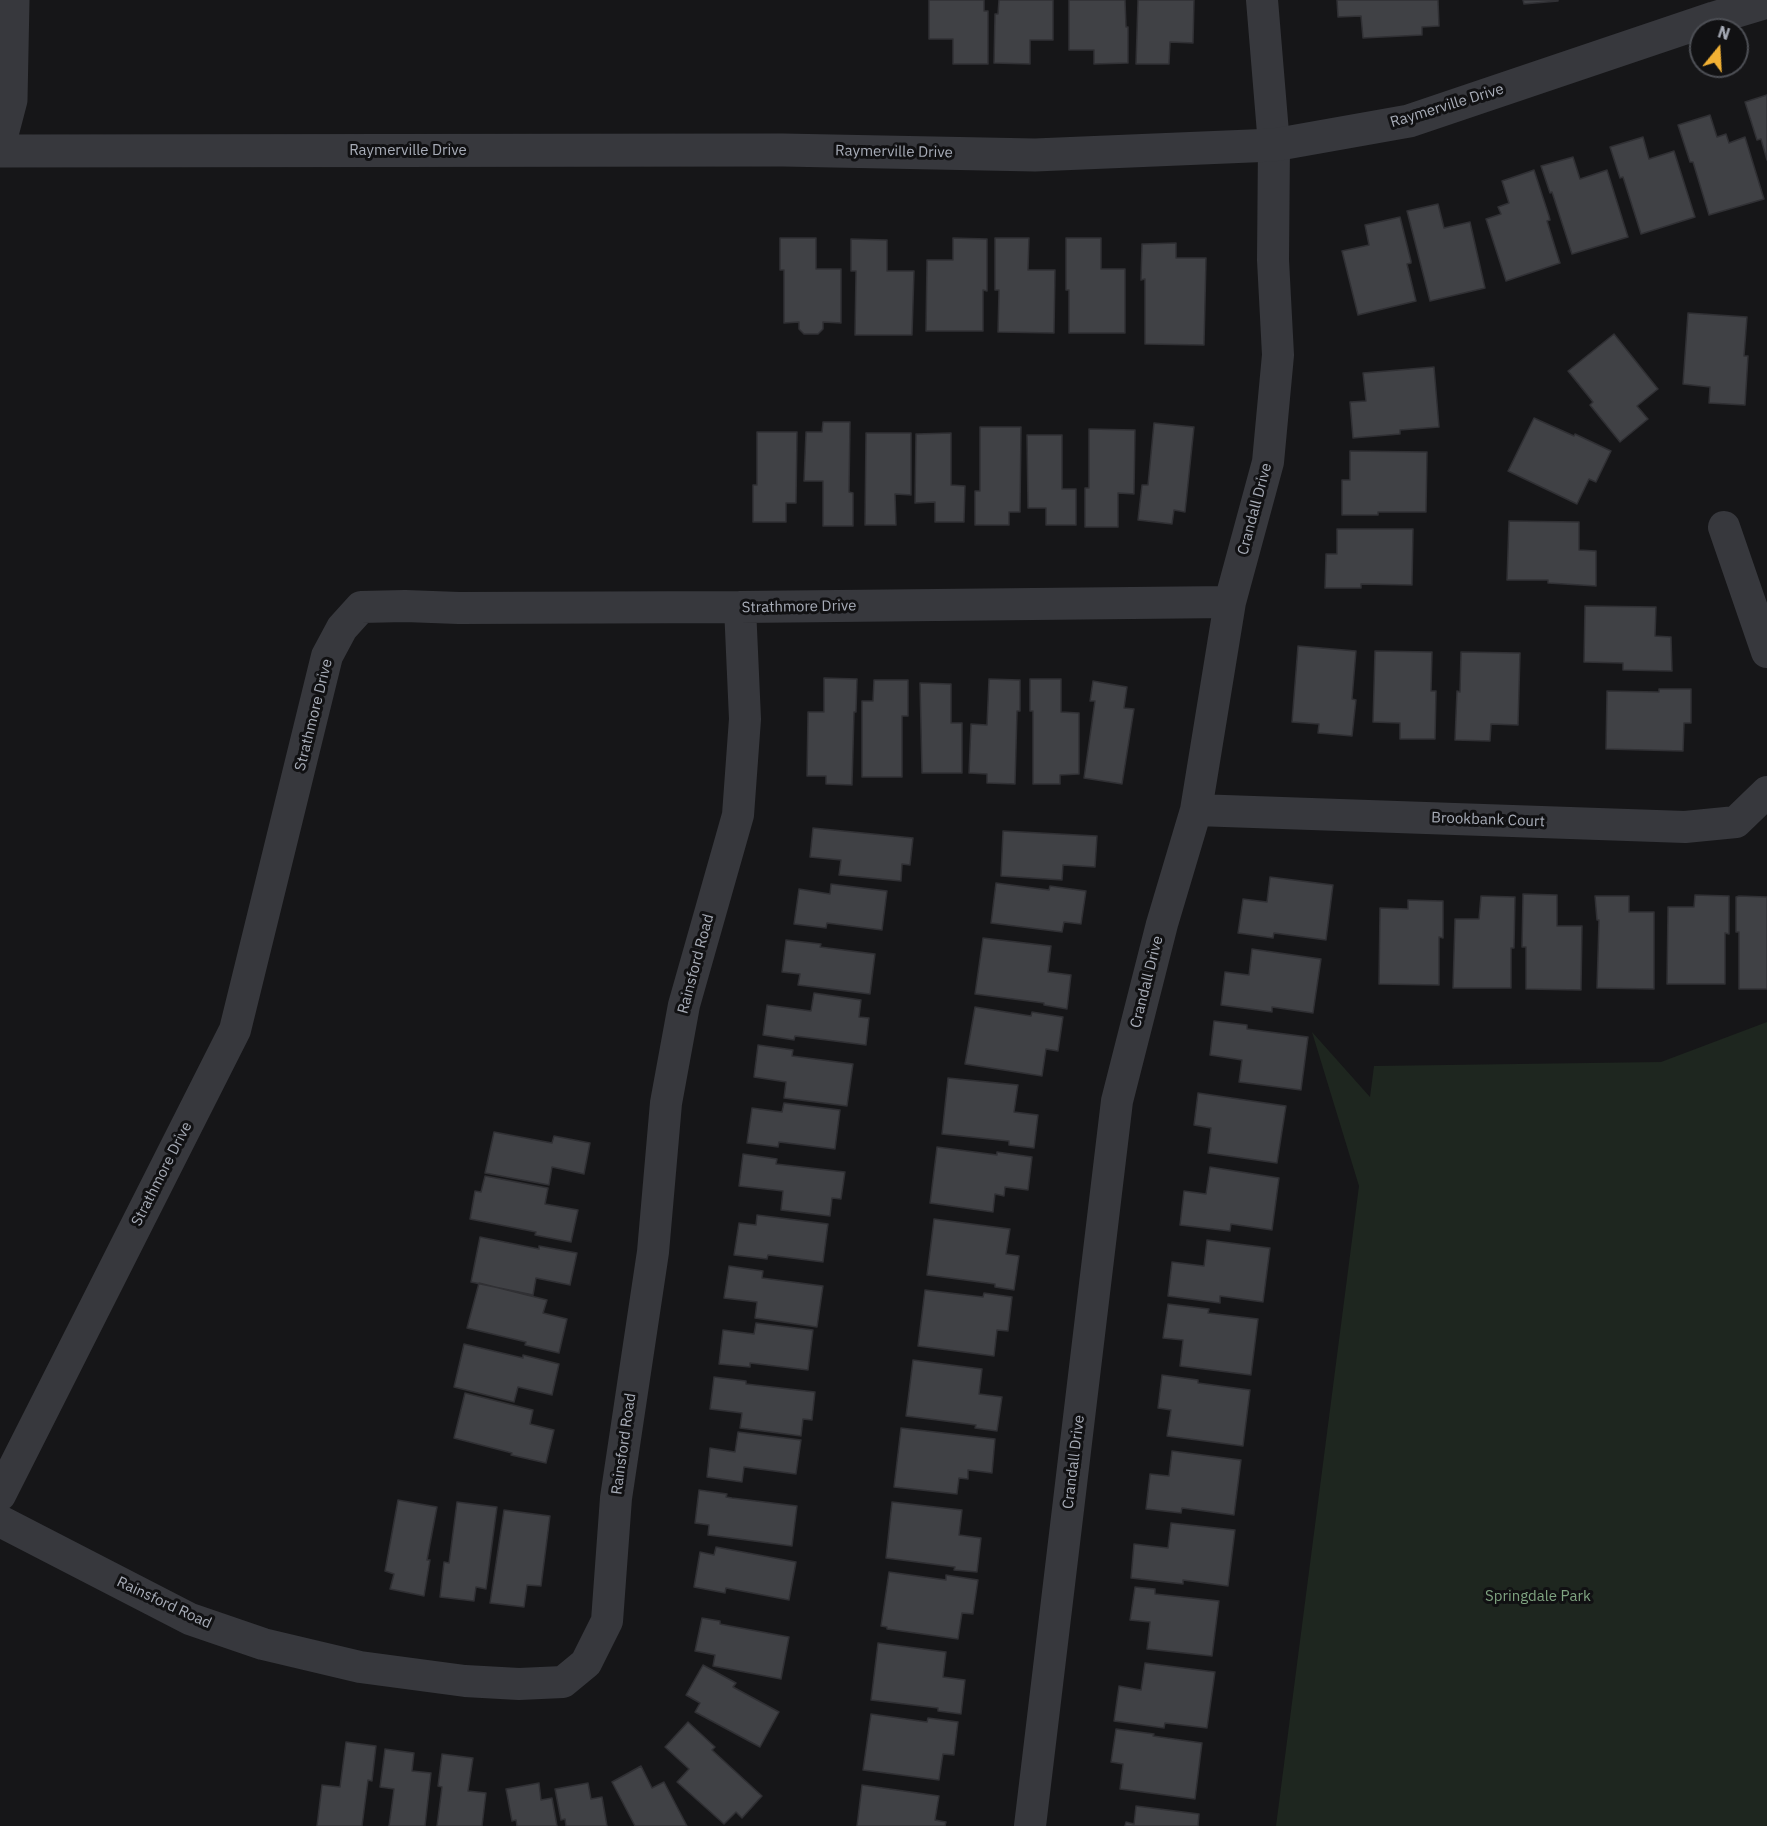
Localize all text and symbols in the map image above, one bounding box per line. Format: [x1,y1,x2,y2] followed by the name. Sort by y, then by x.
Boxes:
[1689,18,1749,78] north arrow
[1715,21,1733,44] text: N
[1388,80,1506,132] street label: Raymerville Drive
[349,142,467,160] street label: Raymerville Drive
[835,142,953,162] street label: Raymerville Drive
[1234,461,1276,557] street label: Crandall Drive
[741,597,857,617] street label: Strathmore Drive
[291,657,337,773] street label: Strathmore Drive
[1431,809,1545,831] street label: Brookbank Court
[674,912,718,1016] street label: Rainsford Road
[1127,934,1167,1030] street label: Crandall Drive
[128,1119,196,1229] street label: Strathmore Drive
[608,1392,640,1496] street label: Rainsford Road
[1059,1414,1089,1510] street label: Crandall Drive
[114,1573,214,1633] street label: Rainsford Road
[1485,1588,1591,1606] park label: Springdale Park

